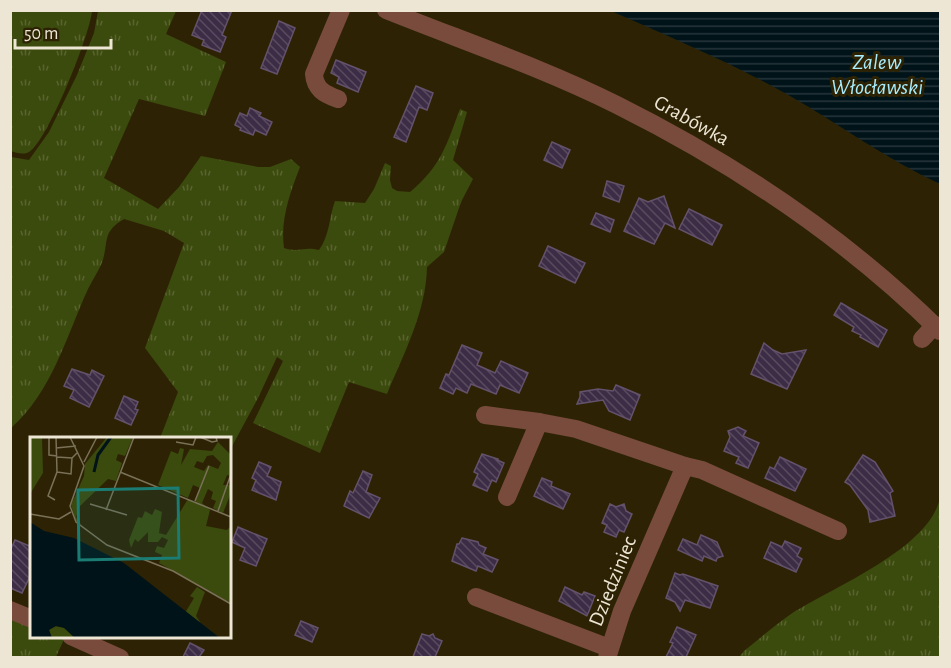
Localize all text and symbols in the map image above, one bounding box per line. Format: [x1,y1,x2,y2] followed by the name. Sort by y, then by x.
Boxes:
[15,12,111,50] scale bar
[24,25,58,43] text: 50 m
[831,51,923,98] water label: Zalew Włocławski
[651,91,733,150] street label: Grabówka
[30,437,231,638] inset map
[585,533,640,629] street label: Dziedziniec

